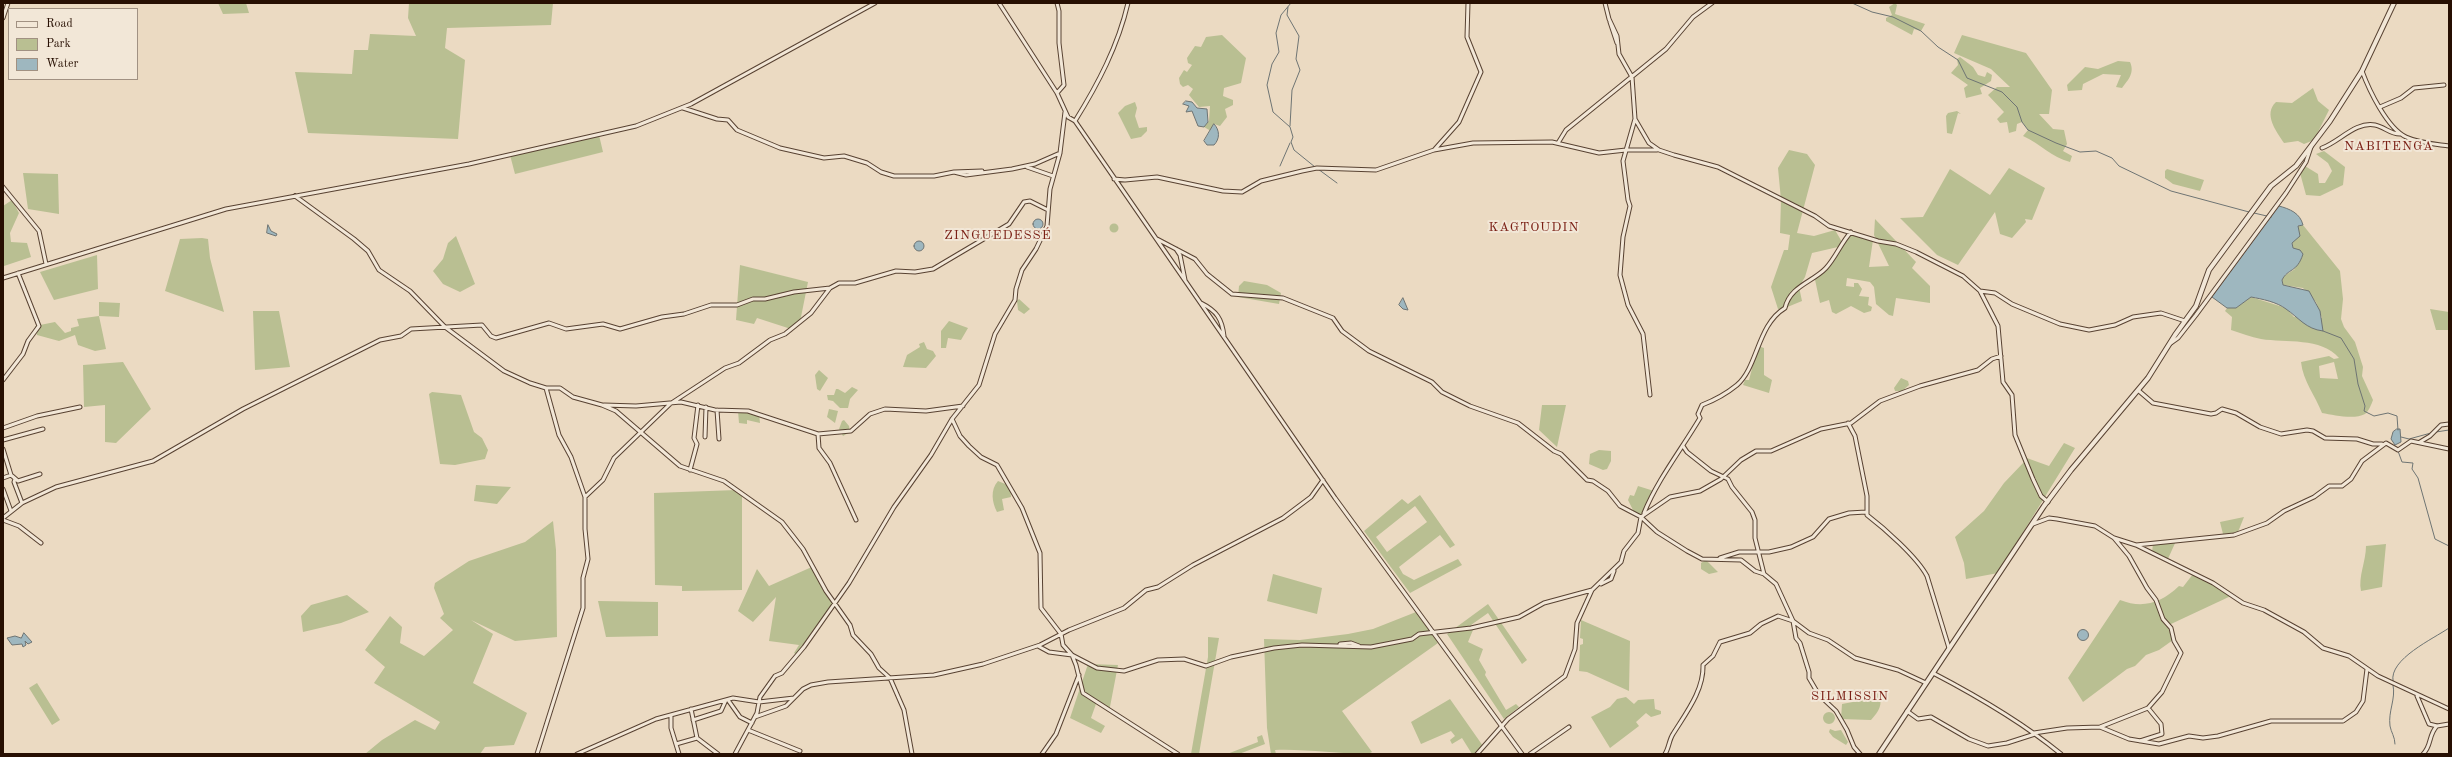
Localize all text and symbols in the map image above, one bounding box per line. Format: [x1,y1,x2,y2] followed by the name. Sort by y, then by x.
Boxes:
[8,8,138,80] legend
[46,18,73,30] text: Road
[46,38,71,50] text: Park
[46,58,78,70] text: Water
[2344,139,2434,155] district label: NABITENGA
[1489,220,1579,236] district label: KAGTOUDIN
[944,228,1052,244] district label: ZINGUEDESSÉ
[1811,689,1889,705] district label: SILMISSIN

